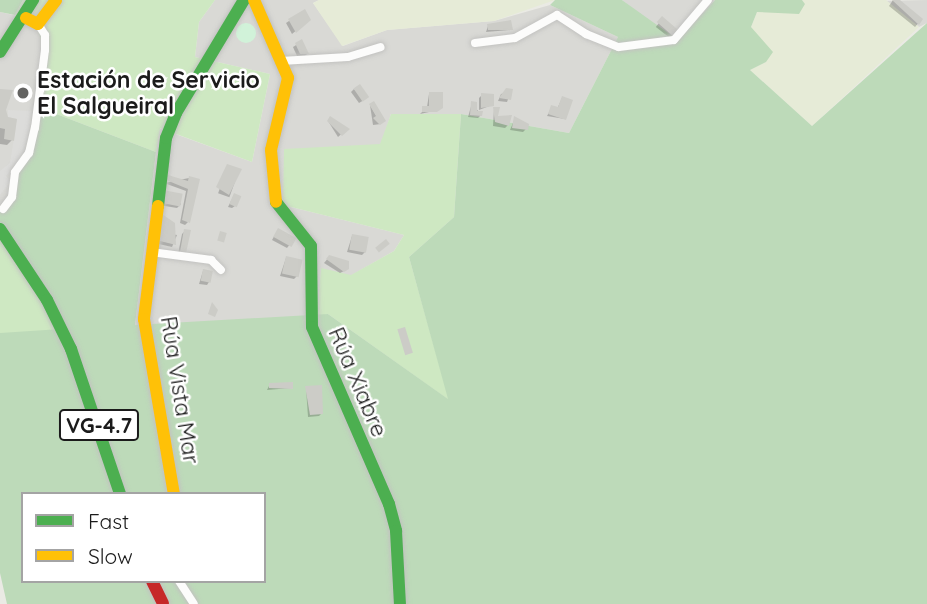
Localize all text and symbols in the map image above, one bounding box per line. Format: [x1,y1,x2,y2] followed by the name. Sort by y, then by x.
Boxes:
[37,66,260,120] place label: Estación de Servicio El Salgueiral
[15,85,31,101] marker: Estación de Servicio El Salgueiral
[155,314,205,466] street label: Rúa Vista Mar
[323,323,393,441] street label: Rúa Xiabre
[59,408,139,442] road number: VG-4.7
[21,492,266,583] legend
[88,508,129,534] text: Fast
[88,543,133,569] text: Slow

